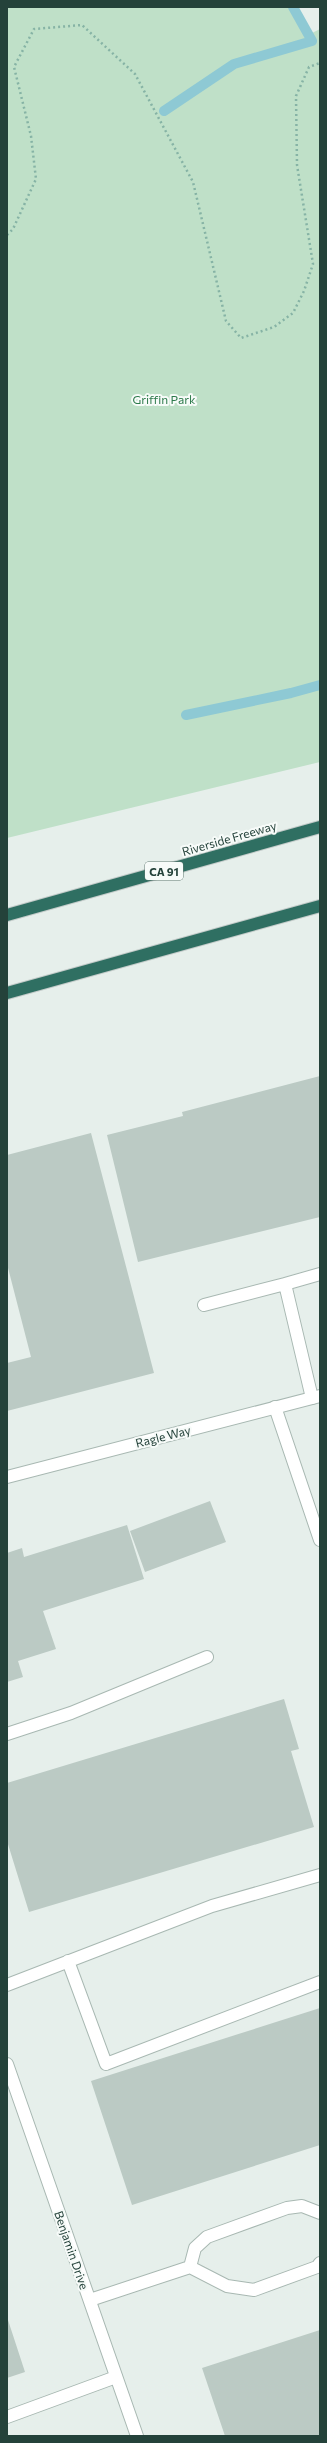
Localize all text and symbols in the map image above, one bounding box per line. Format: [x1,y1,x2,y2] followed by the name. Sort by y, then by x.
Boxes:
[132,392,196,406] park label: Griffin Park
[180,818,278,858] street label: Riverside Freeway
[145,862,183,880] road number: CA 91
[134,1422,192,1450] street label: Ragle Way
[52,2209,92,2291] street label: Benjamin Drive

